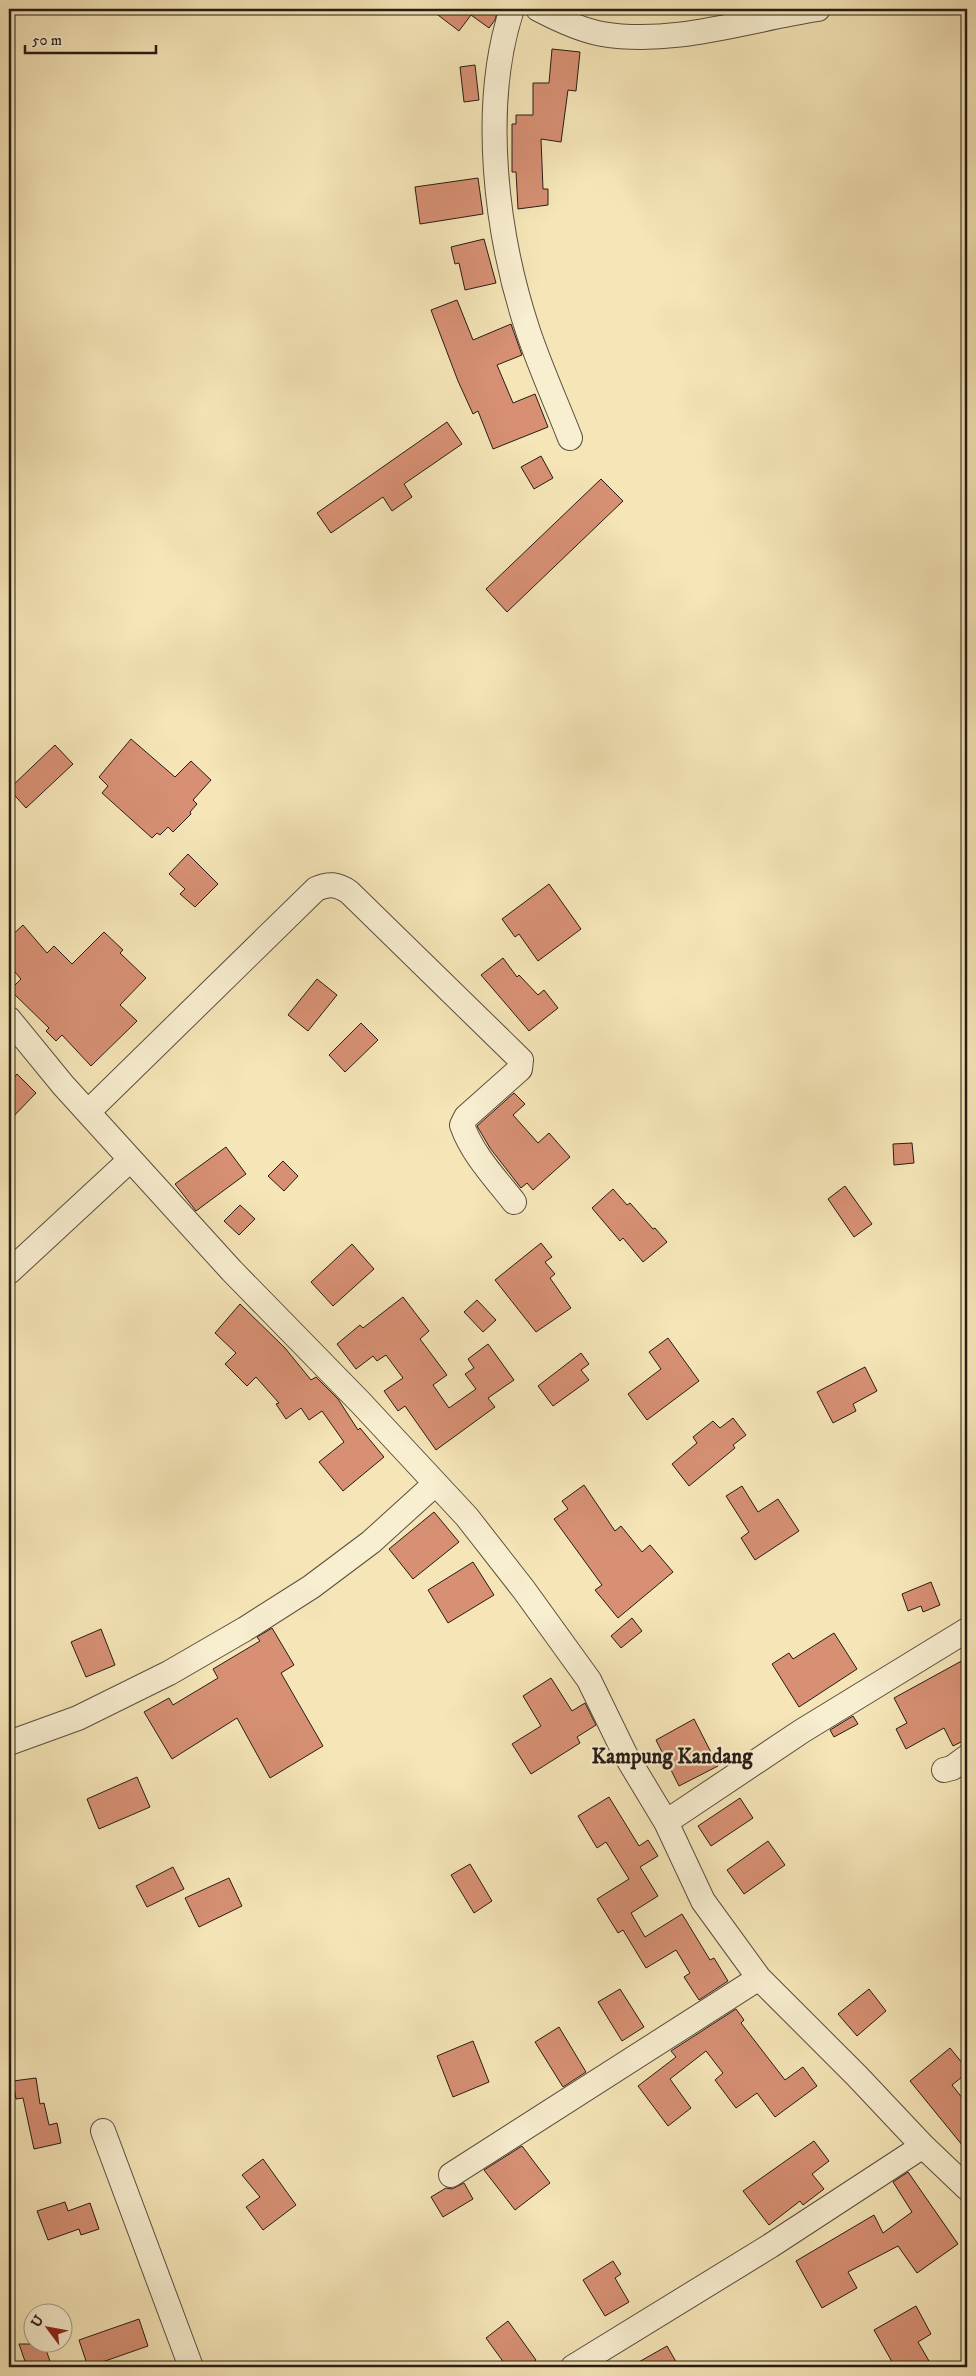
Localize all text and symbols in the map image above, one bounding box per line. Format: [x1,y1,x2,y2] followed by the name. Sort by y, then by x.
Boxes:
[25,22,156,54] scale bar
[32,31,62,50] text: 50 m
[591,1744,753,1770] district label: Kampung Kandang
[22,2304,72,2354] north arrow
[27,2312,48,2331] text: U

